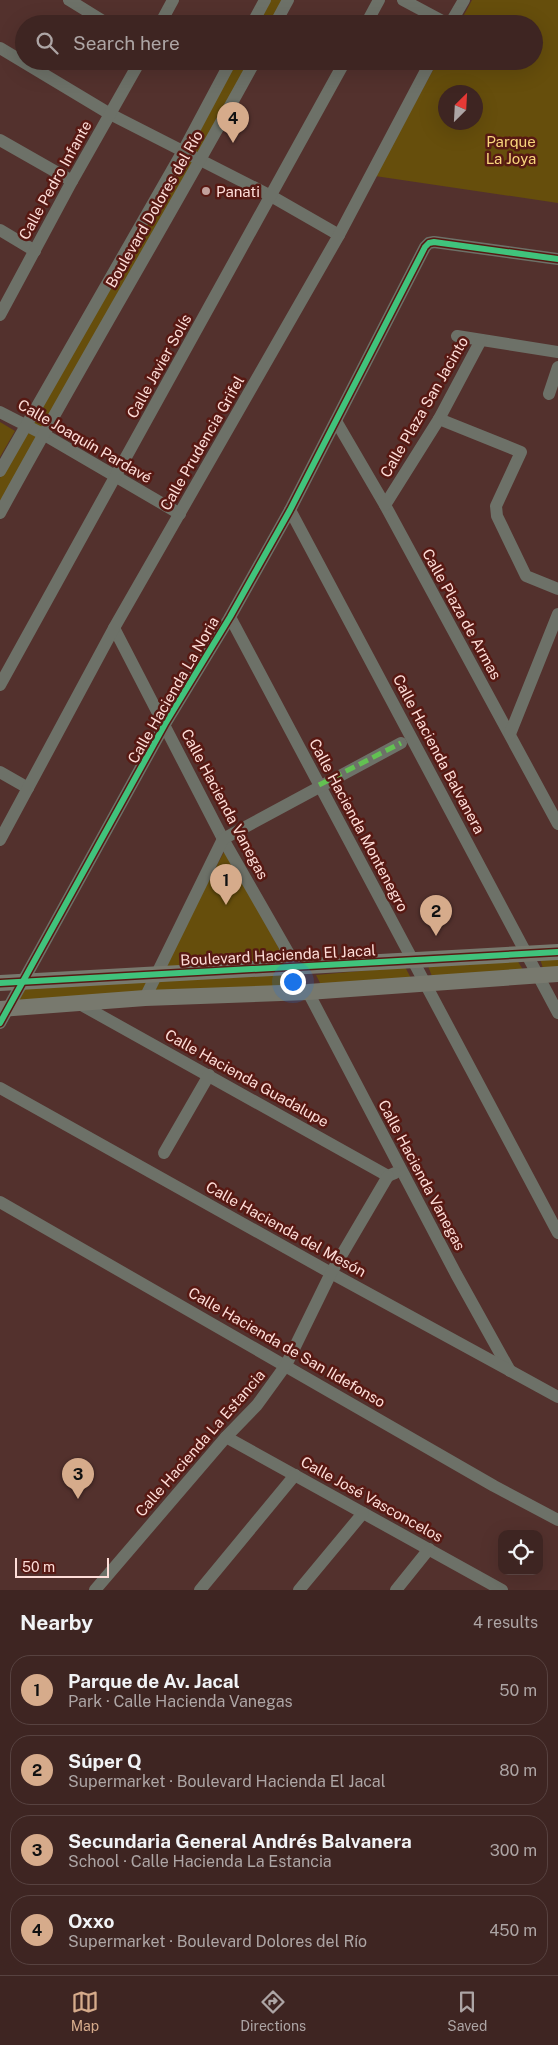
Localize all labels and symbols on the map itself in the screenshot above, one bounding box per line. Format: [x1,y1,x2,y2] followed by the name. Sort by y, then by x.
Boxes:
[438,85,483,130] north arrow
[217,102,249,143] pin: 4
[15,118,95,242] street label: Calle Pedro Infante
[102,127,206,291] street label: Boulevard Dolores del Río
[486,133,536,167] park label: Parque La Joya
[216,183,260,200] place label: Panati
[200,185,212,197] marker: Panati
[123,311,195,421] street label: Calle Javier Solís
[377,334,471,480] street label: Calle Plaza San Jacinto
[157,373,247,513] street label: Calle Prudencia Grifel
[15,396,155,486] street label: Calle Joaquín Pardavé
[419,546,505,682] street label: Calle Plaza de Armas
[124,614,222,766] street label: Calle Hacienda La Noria
[390,671,488,837] street label: Calle Hacienda Balvanera
[178,726,272,882] street label: Calle Hacienda Vanegas
[306,736,412,914] street label: Calle Hacienda Montenegro
[210,864,242,905] pin: 1
[420,895,452,936] pin: 2
[180,941,376,969] street label: Boulevard Hacienda El Jacal
[280,969,306,995] your location
[162,1026,332,1130] street label: Calle Hacienda Guadalupe
[375,1097,469,1253] street label: Calle Hacienda Vanegas
[203,1178,369,1280] street label: Calle Hacienda del Mesón
[186,1284,388,1410] street label: Calle Hacienda de San Ildefonso
[132,1366,268,1520] street label: Calle Hacienda La Estancia
[298,1453,446,1545] street label: Calle José Vasconcelos
[62,1458,94,1499] pin: 3
[15,1555,109,1578] scale bar

